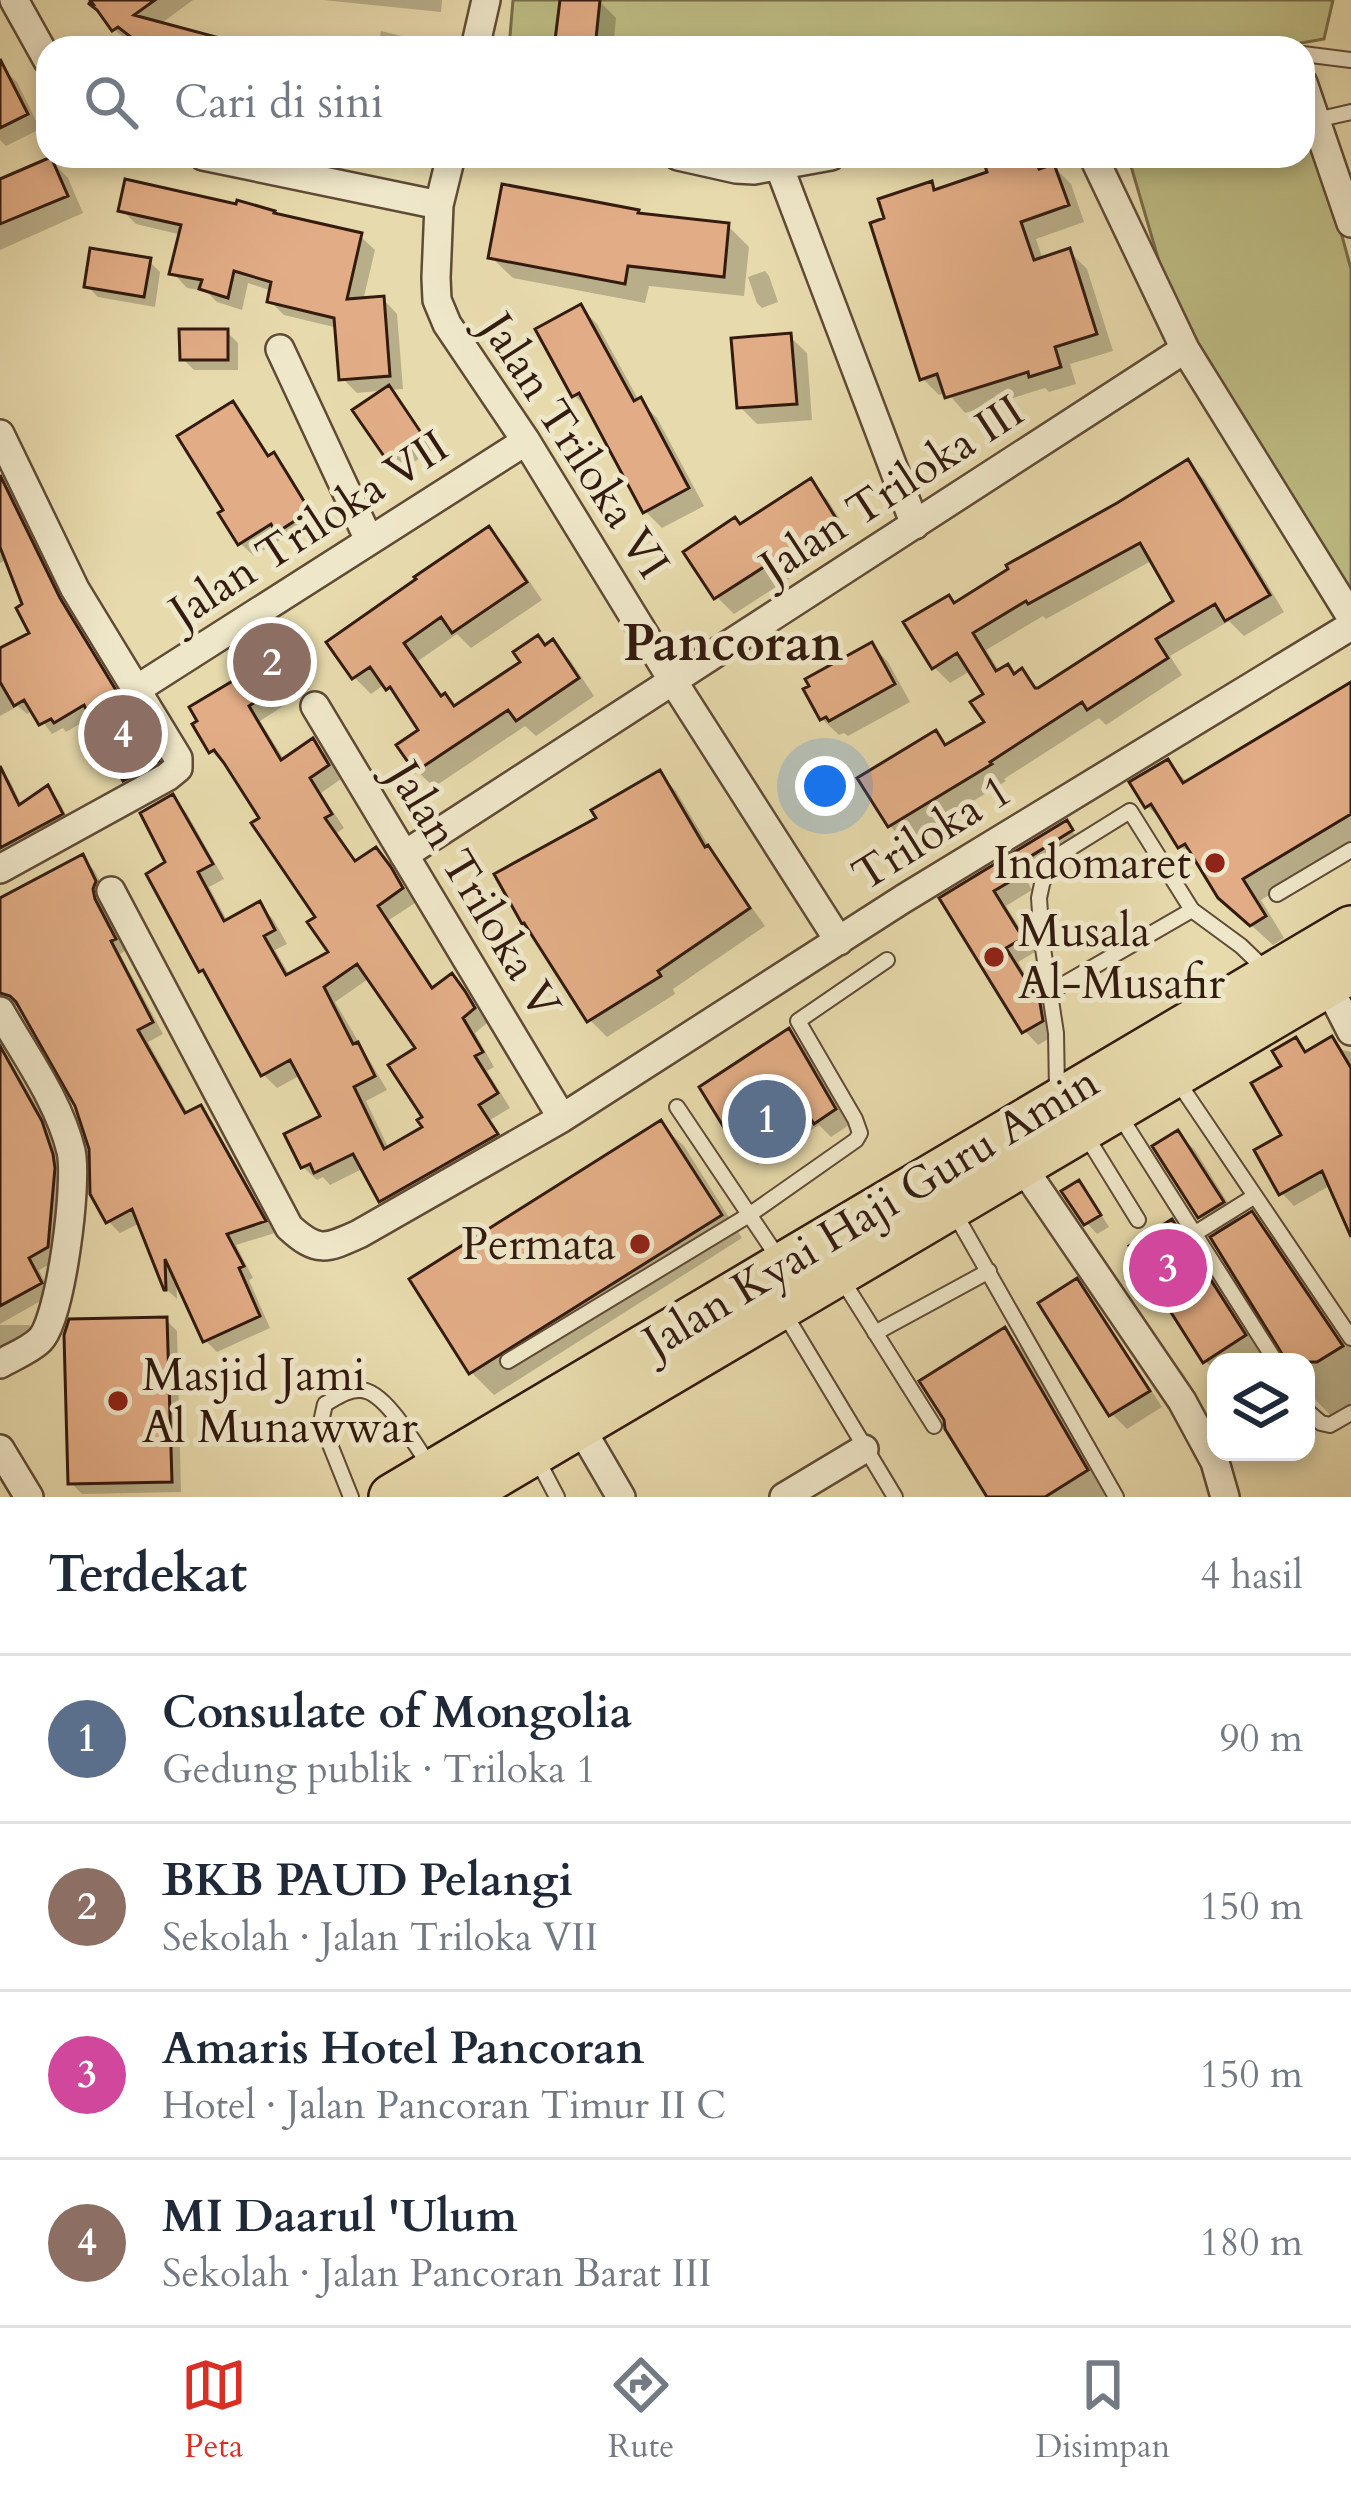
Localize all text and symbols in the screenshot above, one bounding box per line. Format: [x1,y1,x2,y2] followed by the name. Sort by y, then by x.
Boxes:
[36,36,1315,168] search box
[78,69,144,135] icon: search
[174,72,384,133] text: Cari di sini
[463,296,684,591] street label: Jalan Triloka VI
[743,381,1036,600] street label: Jalan Triloka III
[153,416,460,645] street label: Jalan Triloka VII
[623,609,843,679] district label: Pancoran
[233,617,311,707] pin: 2
[84,689,162,779] pin: 4
[370,745,575,1030] street label: Jalan Triloka V
[795,756,855,816] your location
[841,760,1023,906] street label: Triloka 1
[993,833,1191,894] place label: Indomaret
[1202,850,1228,876] marker: Indomaret
[1018,901,1225,1014] place label: Musala Al-Musafir
[981,944,1007,970] marker: Musala Al-Musafir
[627,1051,1110,1375] street label: Jalan Kyai Haji Guru Amin
[728,1074,806,1164] pin: 1
[461,1214,616,1275] place label: Permata
[1129,1223,1207,1313] pin: 3
[627,1231,653,1257] marker: Permata
[142,1345,418,1458] place label: Masjid Jami Al Munawwar
[1207,1353,1315,1461] map controls
[1207,1353,1315,1461] button: layers
[105,1388,131,1414] marker: Masjid Jami Al Munawwar
[48,1540,247,1610] text: Terdekat
[1200,1549,1303,1602] text: 4 hasil
[162,1682,632,1743] text: Consulate of Mongolia
[77,1712,97,1765] text: 1
[1220,1712,1303,1765] text: 90 m
[162,1743,596,1796] text: Gedung publik · Triloka 1
[162,1850,573,1911] text: BKB PAUD Pelangi
[77,1880,97,1933] text: 2
[1200,1880,1303,1933] text: 150 m
[162,1911,598,1964] text: Sekolah · Jalan Triloka VII
[162,2018,645,2079] text: Amaris Hotel Pancoran
[77,2048,97,2101] text: 3
[1200,2048,1303,2101] text: 150 m
[162,2079,726,2132] text: Hotel · Jalan Pancoran Timur II C
[162,2186,517,2247] text: MI Daarul 'Ulum
[77,2216,97,2269] text: 4
[1200,2216,1303,2269] text: 180 m
[162,2247,712,2300] text: Sekolah · Jalan Pancoran Barat III
[181,2352,247,2469] tab: Peta
[608,2352,674,2469] tab: Rute
[1035,2352,1170,2469] tab: Disimpan

